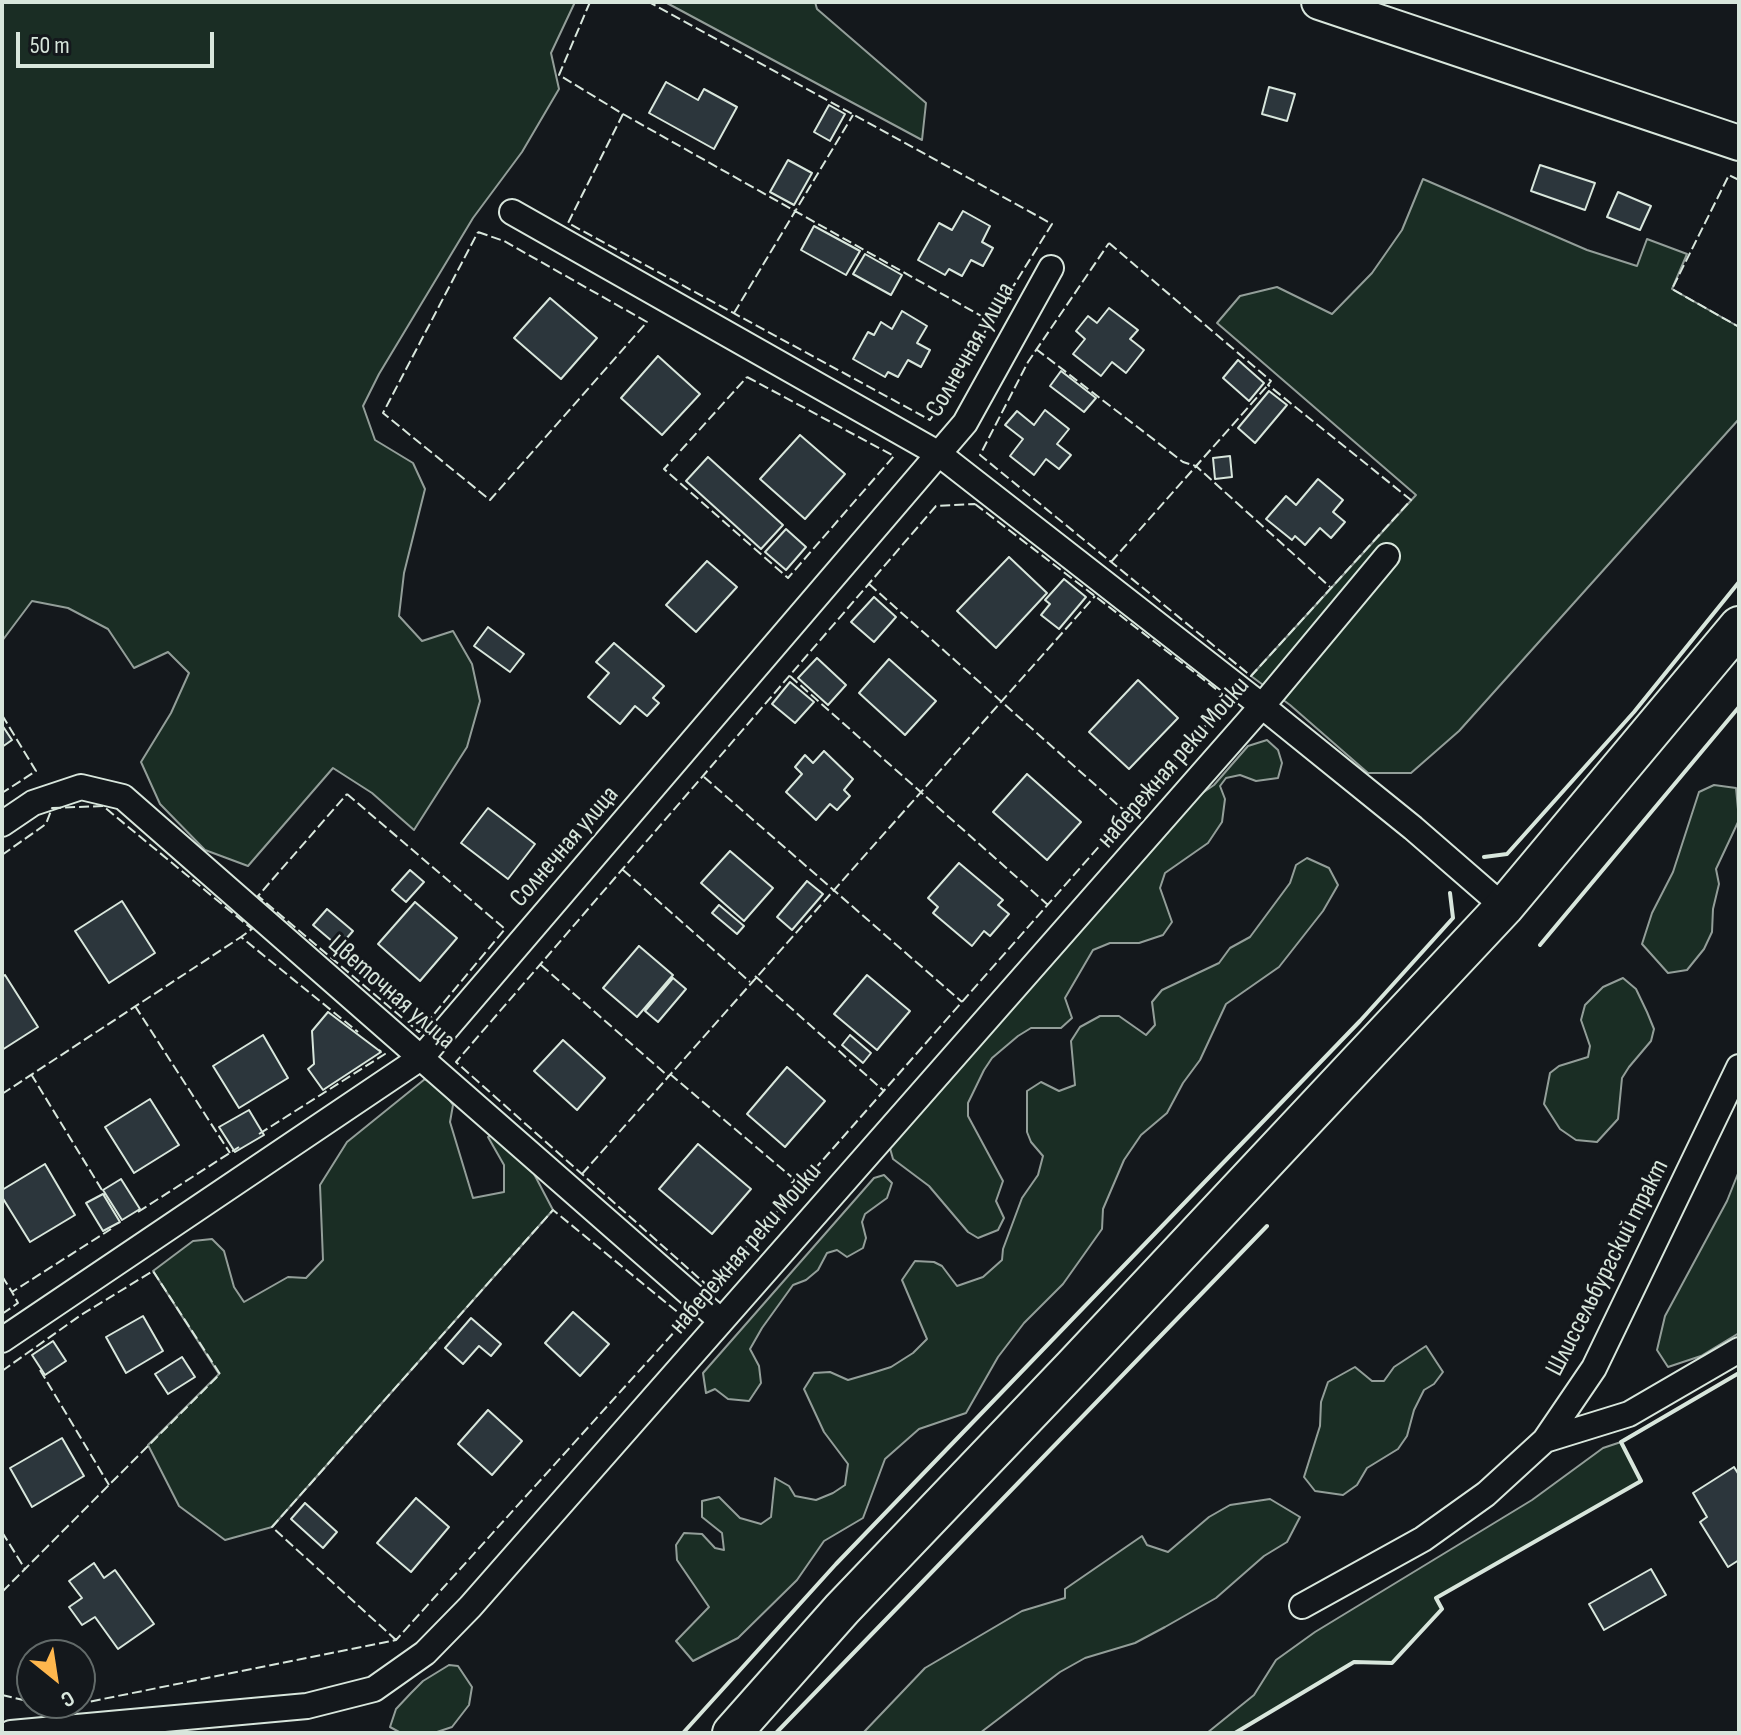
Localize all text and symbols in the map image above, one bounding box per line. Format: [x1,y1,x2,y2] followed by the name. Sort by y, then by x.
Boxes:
[20,16,218,66] scale bar
[30,31,70,60] text: 50 m
[920,277,1022,423] street label: Солнечная улица
[1091,671,1257,855] street label: набережная реки Мойки
[504,780,626,914] street label: Солнечная улица
[321,929,461,1057] street label: Цветочная улица
[1540,1155,1676,1381] street label: Шлиссельбургский тракт
[663,1157,829,1341] street label: набережная реки Мойки
[16,1639,96,1719] north arrow
[56,1684,79,1713] text: С

